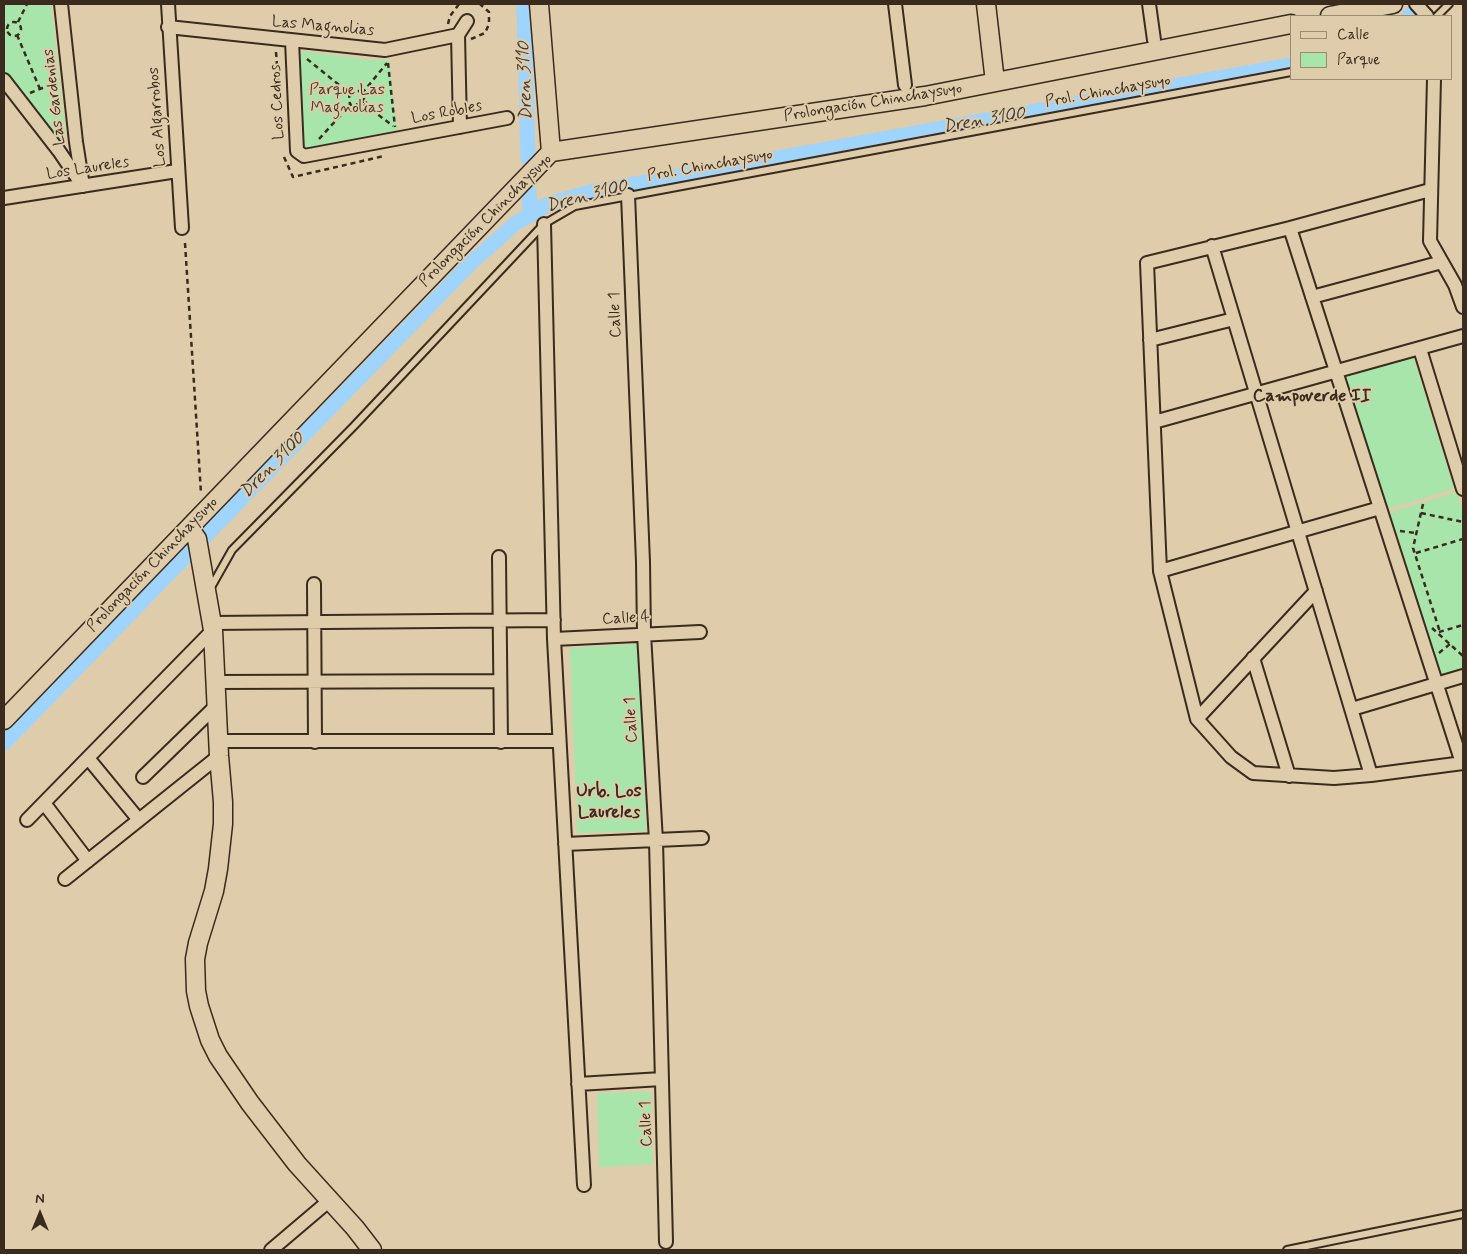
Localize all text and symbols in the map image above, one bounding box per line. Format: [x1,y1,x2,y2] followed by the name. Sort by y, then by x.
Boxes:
[271,13,375,41] street label: Las Magnolias
[1290,15,1452,80] legend
[1337,25,1369,45] text: Calle
[514,41,538,121] water label: Dren 3110
[40,48,70,146] street label: Las Gardenias
[1337,50,1380,70] text: Parque
[266,64,290,140] street label: Los Cedros
[145,66,171,168] street label: Los Algarrobos
[1044,72,1172,112] street label: Prol. Chinchaysuyo
[783,79,963,127] street label: Prolongación Chinchaysuyo
[309,81,385,119] park label: Parque Las Magnolias
[410,97,484,129] street label: Los Robles
[941,103,1027,139] water label: Dren 3100
[646,146,774,186] street label: Prol. Chinchaysuyo
[416,151,556,291] street label: Prolongación Chinchaysuyo
[45,153,131,185] street label: Los Laureles
[544,176,630,218] water label: Dren 3100
[606,292,626,338] street label: Calle 1
[1253,386,1371,408] district label: Campoverde II
[236,429,310,503] water label: Dren 3100
[84,494,222,636] street label: Prolongación Chinchaysuyo
[602,608,650,630] street label: Calle 4
[621,697,643,743] street label: Calle 1
[576,781,642,824] district label: Urb. Los Laureles
[637,1101,657,1147] street label: Calle 1
[15,1189,65,1239] north arrow
[35,1190,45,1208] text: N

